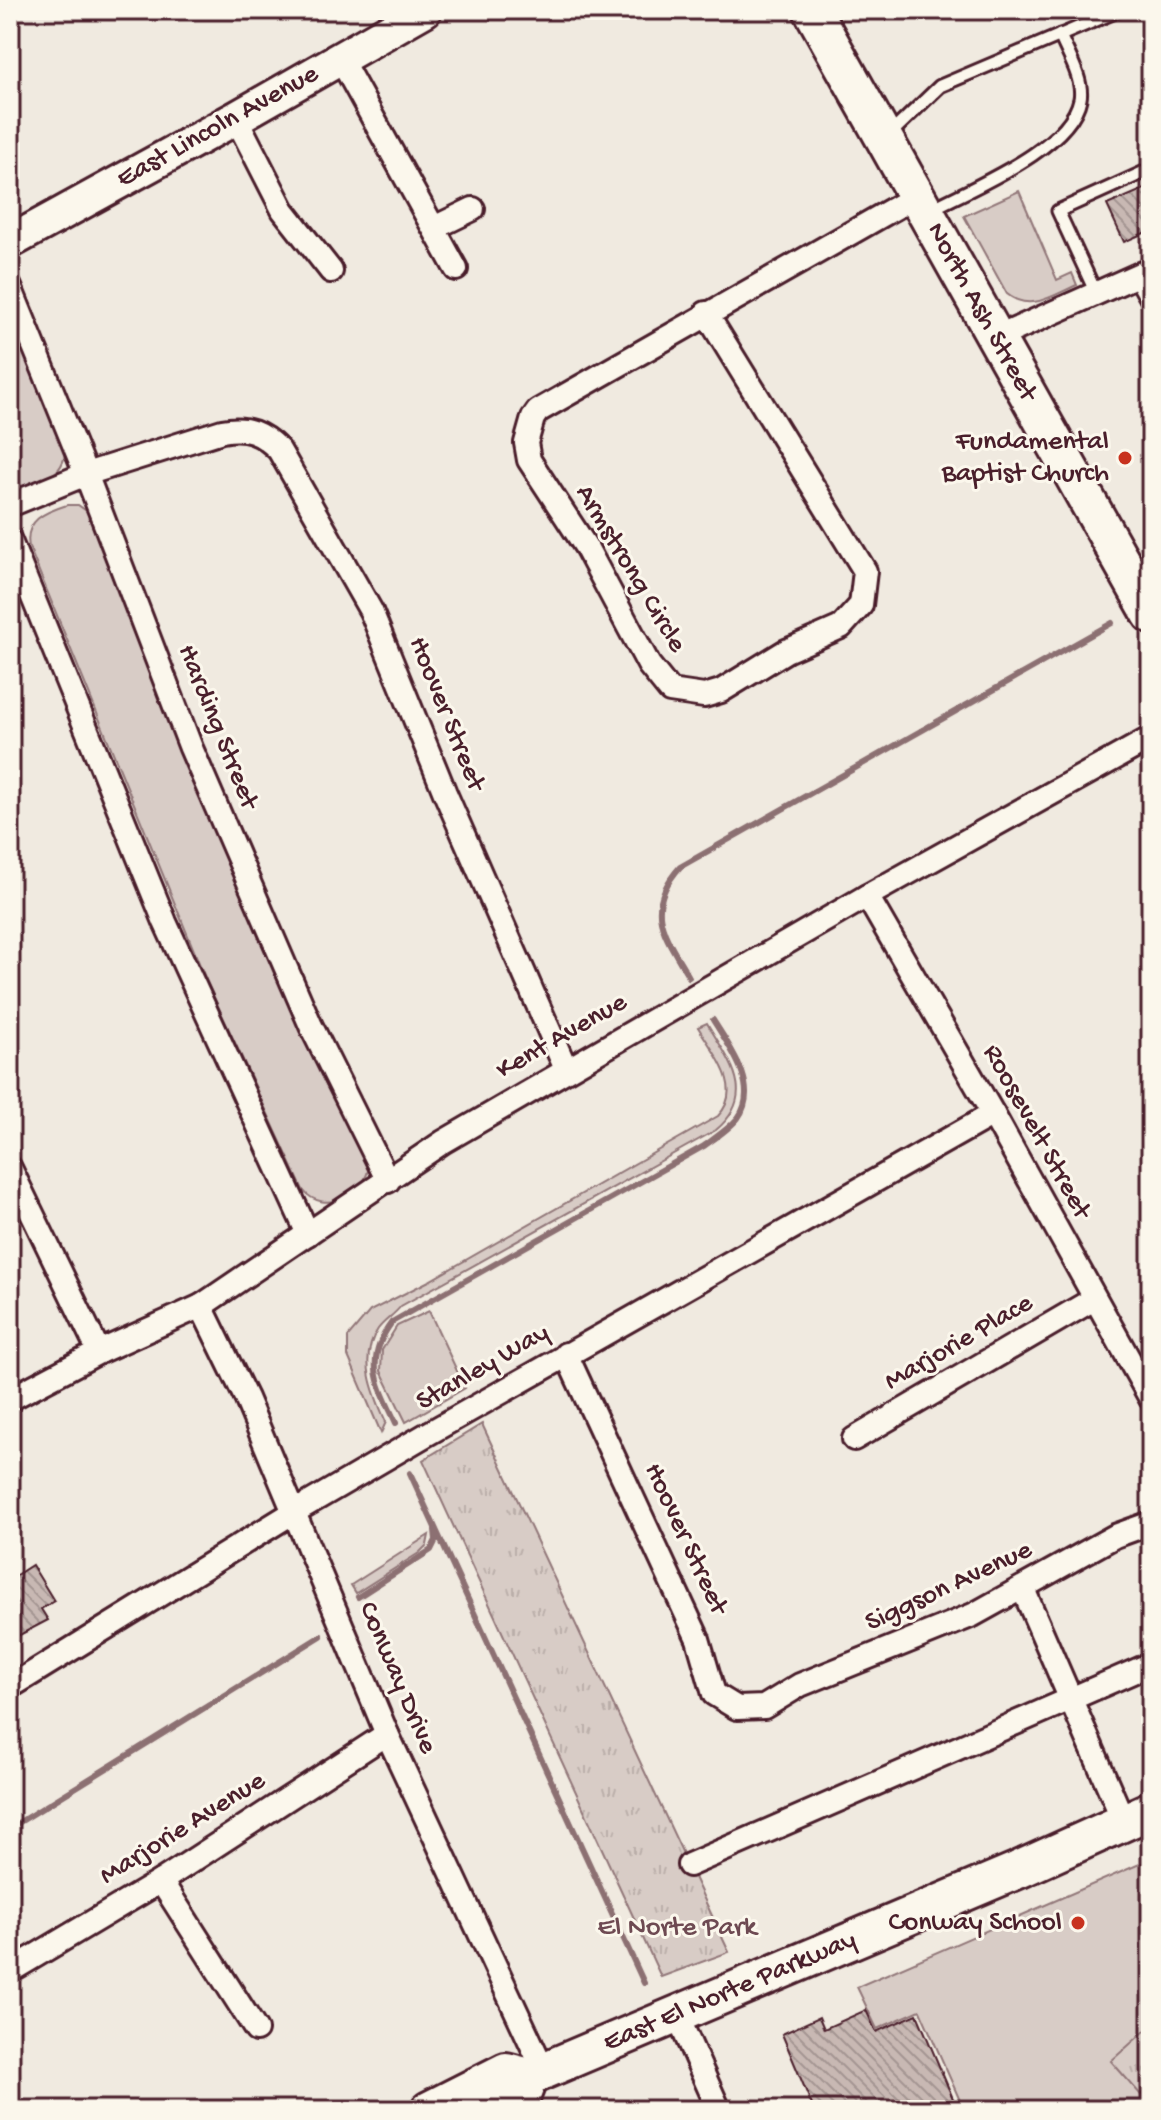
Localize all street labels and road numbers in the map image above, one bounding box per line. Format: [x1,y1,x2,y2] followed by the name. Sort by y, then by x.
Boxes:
[111,58,325,196] street label: East Lincoln Avenue
[918,217,1045,409] street label: North Ash Street
[567,479,693,659] street label: Armstrong Circle
[400,632,493,798] street label: Hoover Street
[169,640,266,816] street label: Harding Street
[491,986,634,1088] street label: Kent Avenue
[974,1039,1099,1227] street label: Roosevelt Street
[879,1287,1039,1399] street label: Marjorie Place
[411,1317,555,1419] street label: Stanley Way
[636,1458,735,1622] street label: Hoover Street
[861,1534,1038,1640] street label: Siggson Avenue
[350,1597,444,1759] street label: Conway Drive
[94,1765,272,1893] street label: Marjorie Avenue
[599,1924,861,2060] street label: East El Norte Parkway

